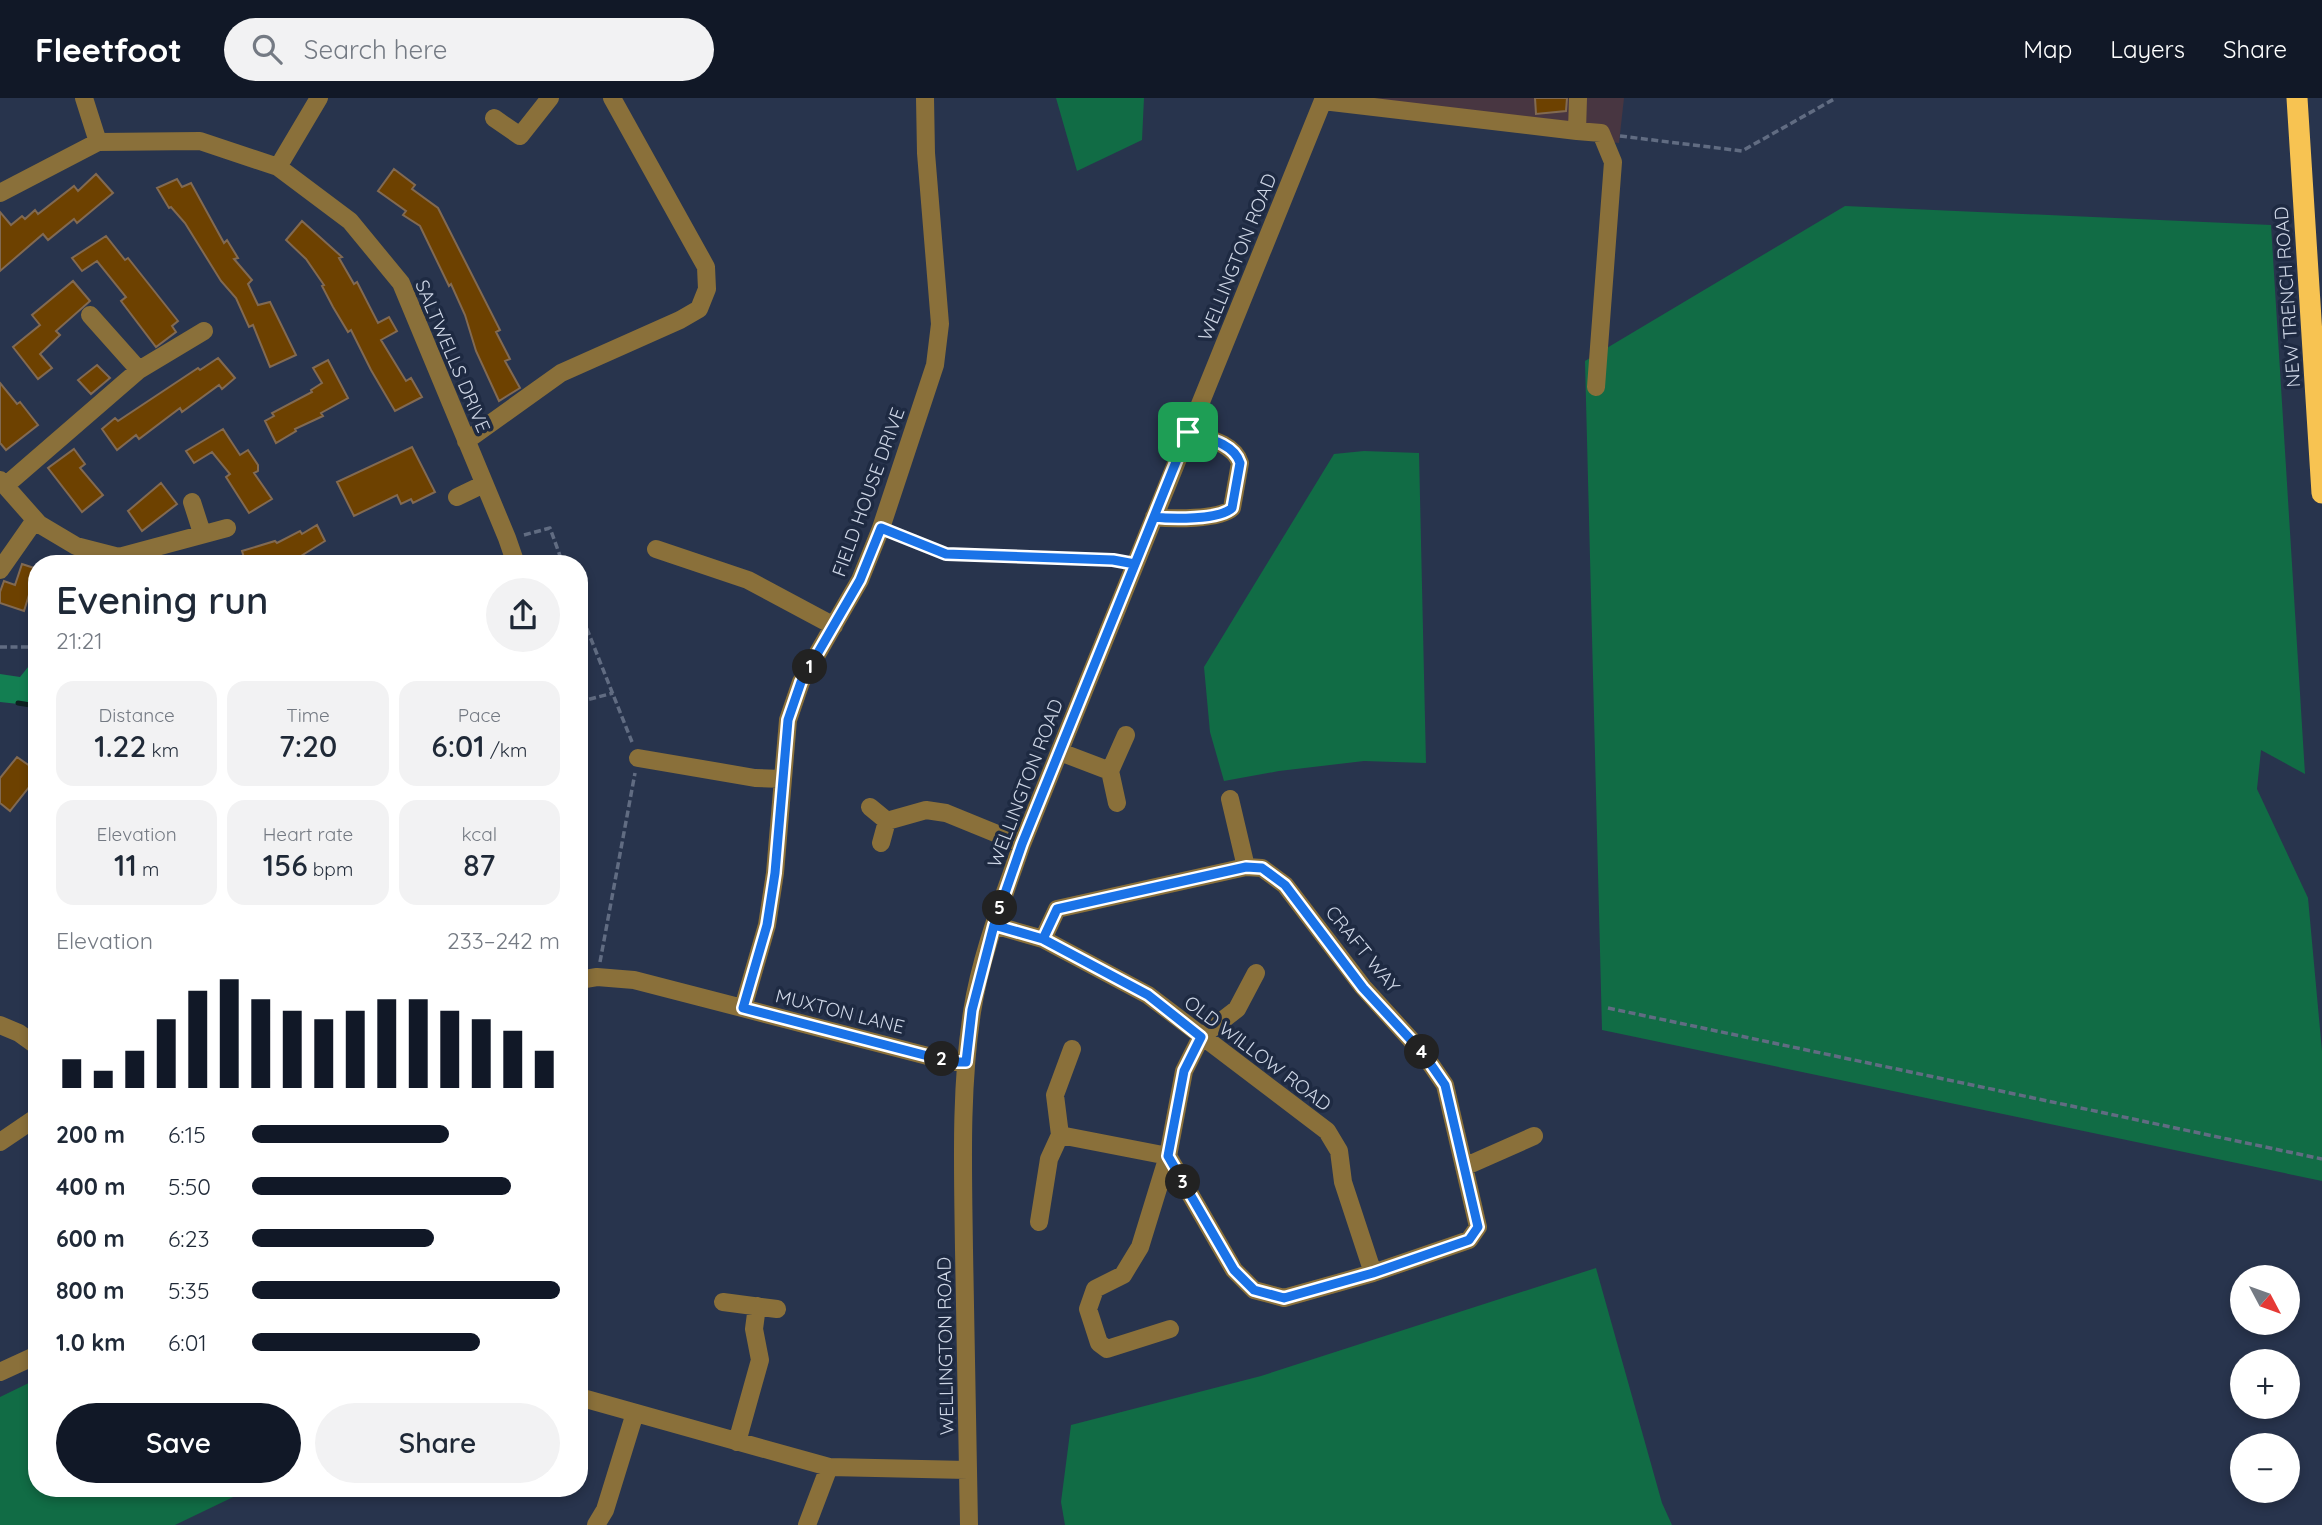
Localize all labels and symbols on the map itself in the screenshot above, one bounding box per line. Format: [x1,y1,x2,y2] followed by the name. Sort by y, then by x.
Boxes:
[1192,170,1282,344] street label: WELLINGTON ROAD
[2269,206,2305,388] street label: NEW TRENCH ROAD
[410,276,496,436] street label: SALTWELLS DRIVE
[1158,402,1218,462] pin
[826,404,910,580] street label: FIELD HOUSE DRIVE
[792,650,828,684] pin: 1
[982,695,1068,871] street label: WELLINGTON ROAD
[982,890,1018,926] pin: 5
[1321,901,1406,998] street label: CRAFT WAY
[773,983,907,1039] street label: MUXTON LANE
[1180,990,1336,1116] street label: OLD WILLOW ROAD
[1404,1034,1440,1070] pin: 4
[925,1042,960,1076] pin: 2
[1166,1164,1200,1200] pin: 3
[931,1257,959,1435] street label: WELLINGTON ROAD
[2230,1265,2300,1335] north arrow

